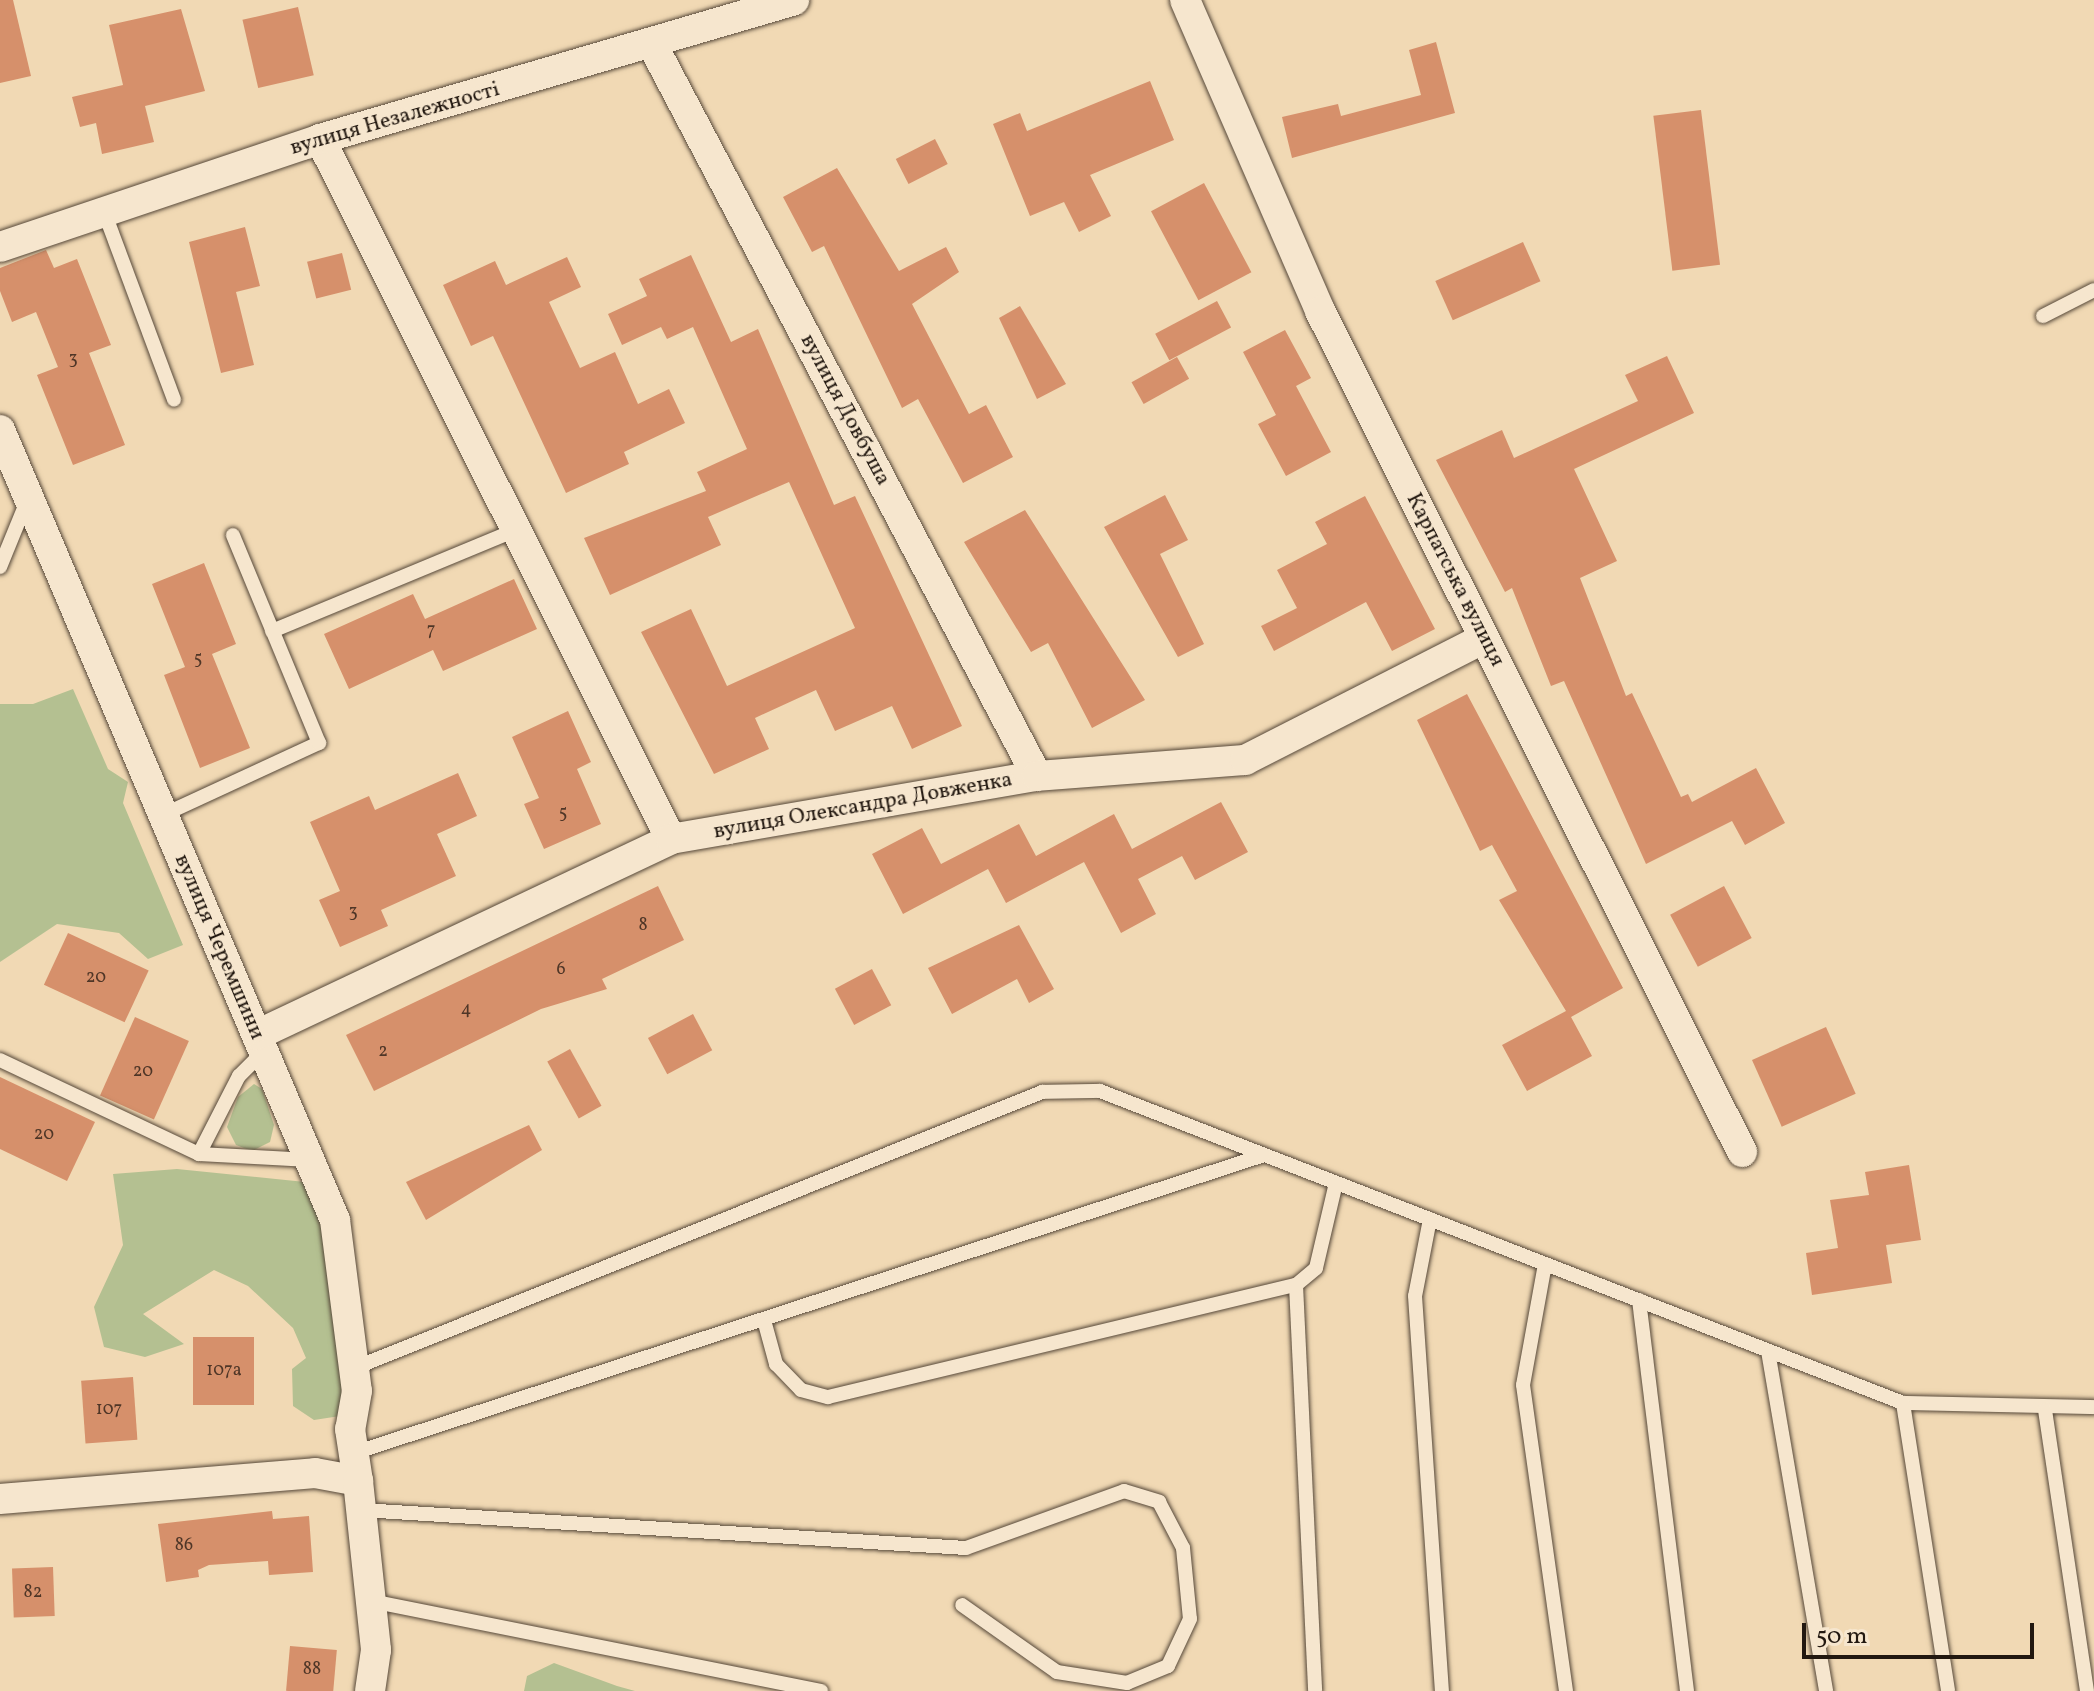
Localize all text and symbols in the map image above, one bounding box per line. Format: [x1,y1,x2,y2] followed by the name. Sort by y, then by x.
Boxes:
[287,76,503,162] street label: вулиця Незалежності
[794,330,896,490] street label: вулиця Довбуша
[68,349,78,371] house number: 3
[1400,489,1510,671] street label: Карпатська вулиця
[427,620,435,642] house number: 7
[194,649,202,671] house number: 5
[712,767,1014,845] street label: вулиця Олександра Довженка
[559,803,567,825] house number: 5
[168,850,270,1044] street label: вулиця Черемшини
[348,902,358,924] house number: 3
[638,915,648,937] house number: 8
[556,959,566,981] house number: 6
[86,967,106,989] house number: 20
[461,999,471,1021] house number: 4
[378,1041,388,1063] house number: 2
[133,1061,153,1083] house number: 20
[34,1124,54,1146] house number: 20
[206,1360,242,1382] house number: 107а
[96,1399,122,1421] house number: 107
[175,1535,193,1557] house number: 86
[24,1582,42,1604] house number: 82
[1806,1607,2038,1657] scale bar
[1816,1620,1868,1654] text: 50 m
[303,1659,321,1681] house number: 88

